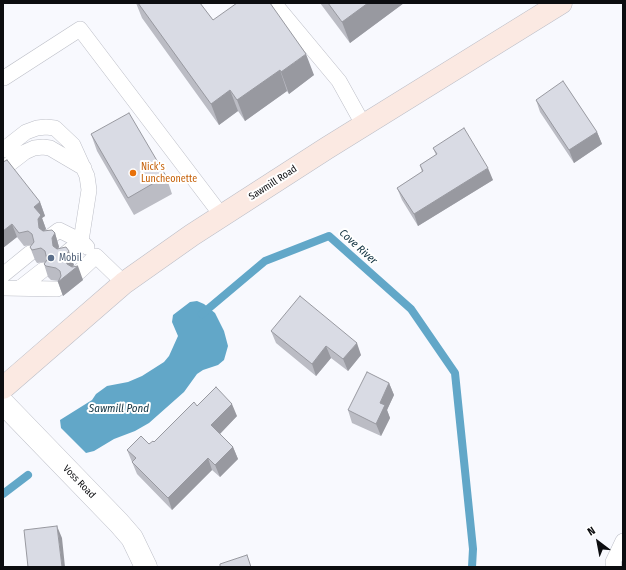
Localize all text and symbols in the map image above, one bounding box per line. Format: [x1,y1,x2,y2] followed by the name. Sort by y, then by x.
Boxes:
[141,161,197,184] place label: Nick’s Luncheonette
[247,163,299,203] street label: Sawmill Road
[128,168,138,178] marker: Nick’s Luncheonette
[336,227,380,267] water label: Cove River
[59,252,82,264] place label: Mobil
[46,253,56,263] marker: Mobil
[89,402,149,416] water label: Sawmill Pond
[60,463,98,501] street label: Voss Road
[578,522,618,562] north arrow
[585,524,598,539] text: N

